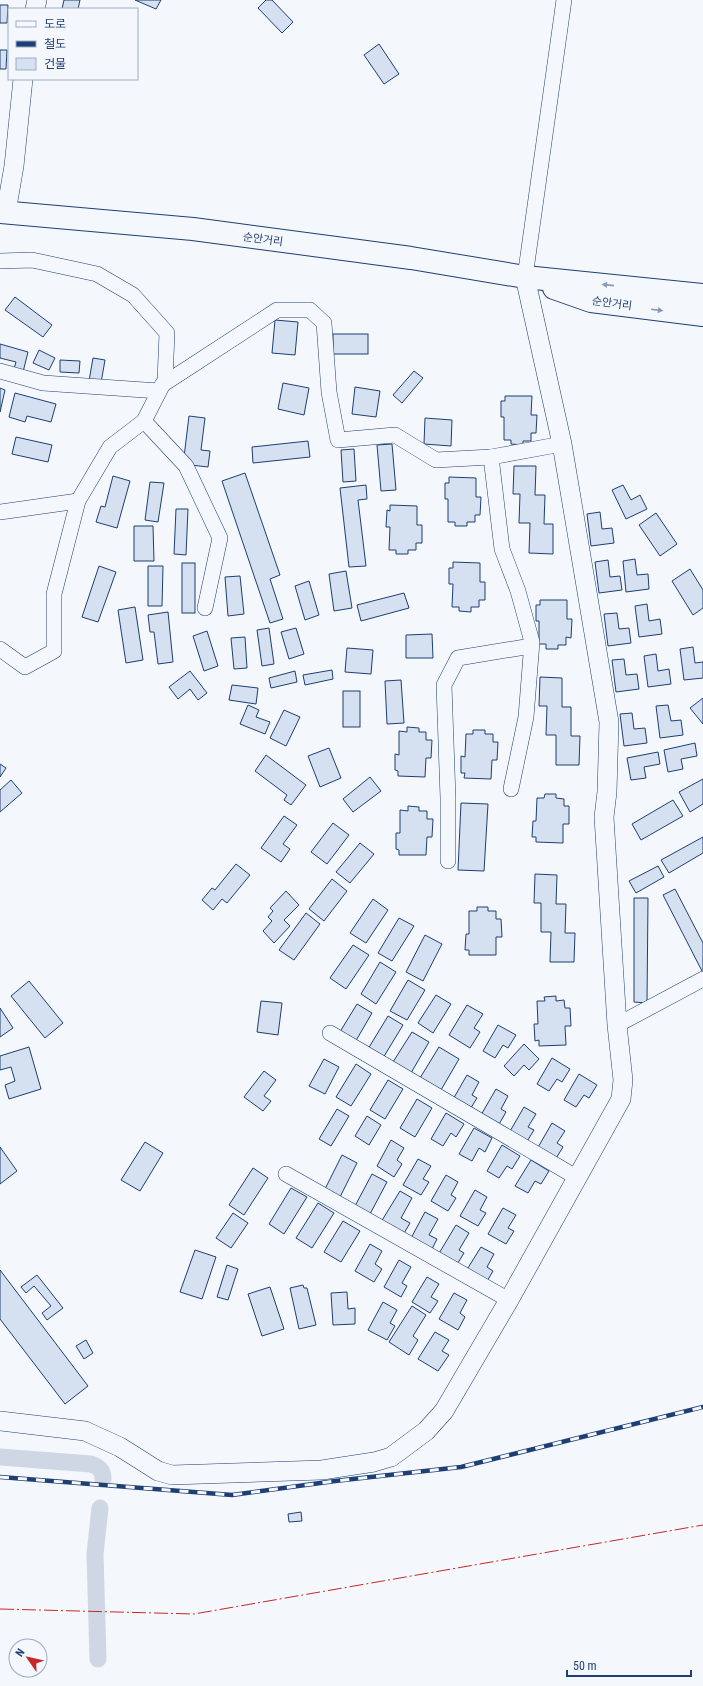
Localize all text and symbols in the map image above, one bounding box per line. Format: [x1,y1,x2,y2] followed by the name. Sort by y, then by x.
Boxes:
[8,8,138,80] legend
[44,17,66,31] text: 도로
[44,37,66,51] text: 철도
[44,57,66,71] text: 건물
[242,230,284,249] street label: 순안거리
[602,282,615,289] one-way arrow
[591,294,633,313] street label: 순안거리
[651,306,663,313] one-way arrow
[8,1638,48,1678] north arrow
[13,1646,28,1659] text: N
[567,1652,691,1678] scale bar
[573,1659,597,1673] text: 50 m

